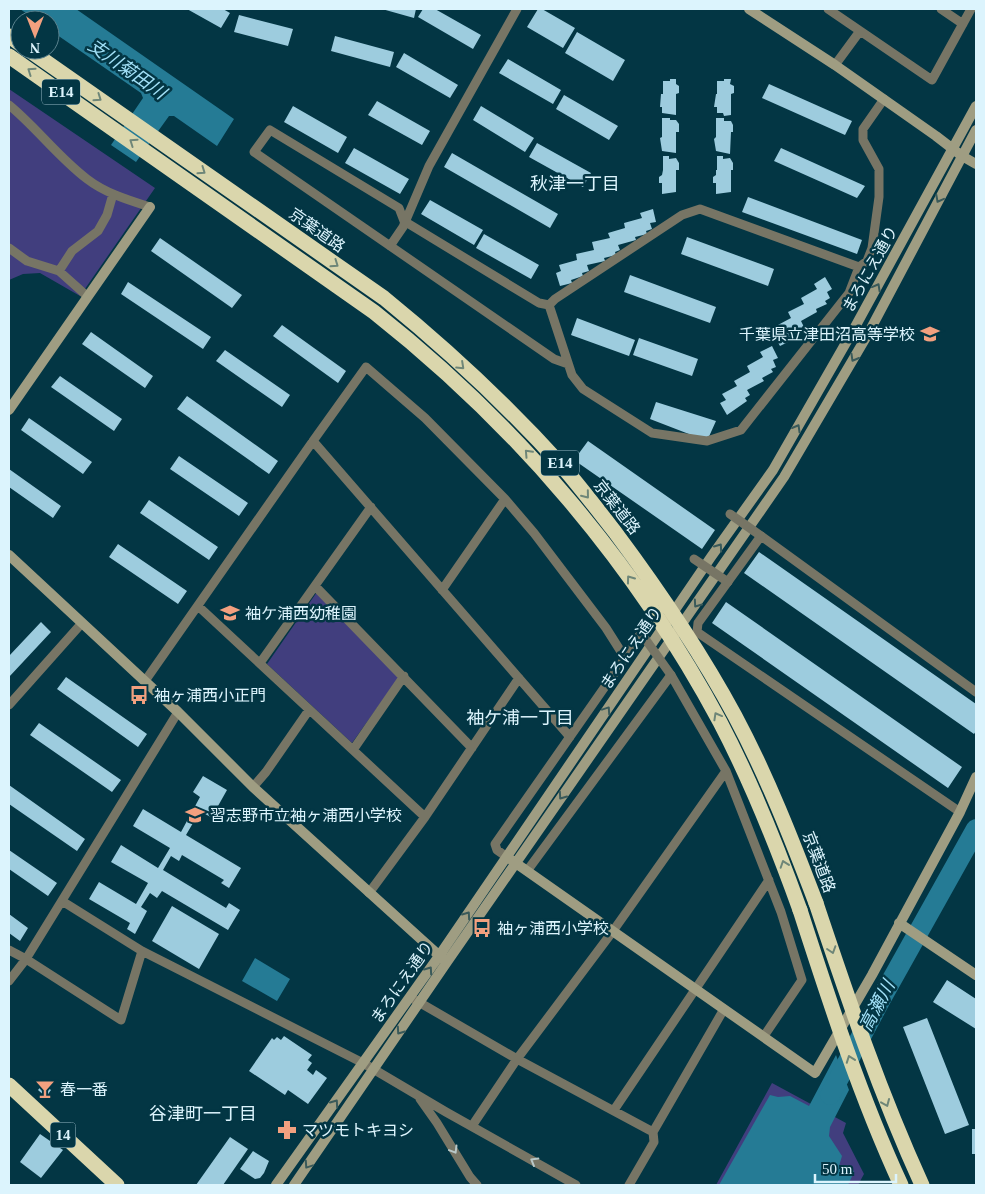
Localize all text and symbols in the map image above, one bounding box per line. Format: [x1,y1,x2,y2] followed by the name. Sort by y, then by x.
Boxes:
[10,10,60,60] north arrow
[84,35,171,104] water label: 支川菊田川
[30,40,40,55] text: N
[27,68,36,77] one-way arrow
[42,80,80,104] road number: E14
[92,92,101,101] one-way arrow
[130,139,139,148] one-way arrow
[196,165,206,174] one-way arrow
[530,174,620,194] district label: 秋津一丁目
[935,194,945,203] one-way arrow
[286,205,348,255] street label: 京葉道路
[839,223,901,315] street label: まろにえ通り
[329,258,338,267] one-way arrow
[871,283,881,292] one-way arrow
[919,323,941,345] school or university icon: 千葉県立津田沼高等学校
[739,326,915,343] place label: 千葉県立津田沼高等学校
[851,352,861,361] one-way arrow
[456,360,465,369] one-way arrow
[790,425,800,434] one-way arrow
[525,450,534,459] one-way arrow
[541,450,579,476] road number: E14
[591,477,643,537] street label: 京葉道路
[580,489,588,498] one-way arrow
[713,544,721,553] one-way arrow
[627,575,636,585] one-way arrow
[694,598,703,608] one-way arrow
[219,602,241,624] school or university icon: 袖ケ浦西幼稚園
[597,603,665,693] street label: まろにえ通り
[245,605,357,622] place label: 袖ケ浦西幼稚園
[128,684,150,706] bus stop icon: 袖ヶ浦西小正門
[154,687,266,704] place label: 袖ヶ浦西小正門
[601,706,610,716] one-way arrow
[466,708,574,728] district label: 袖ケ浦一丁目
[713,713,723,722] one-way arrow
[559,790,568,800] one-way arrow
[184,804,206,826] school or university icon: 習志野市立袖ヶ浦西小学校
[210,807,402,824] place label: 習志野市立袖ヶ浦西小学校
[800,829,838,895] street label: 京葉道路
[780,861,790,869] one-way arrow
[461,912,470,921] one-way arrow
[471,917,493,939] bus stop icon: 袖ヶ浦西小学校
[497,920,609,937] place label: 袖ヶ浦西小学校
[368,938,436,1026] street label: まろにえ通り
[826,945,836,953] one-way arrow
[423,967,432,976] one-way arrow
[855,976,899,1035] water label: 高瀬川
[397,1025,406,1035] one-way arrow
[846,1055,856,1064] one-way arrow
[34,1078,56,1100] bar icon: 春一番
[60,1081,108,1098] place label: 春一番
[881,1098,891,1106] one-way arrow
[329,1099,338,1109] one-way arrow
[149,1104,257,1124] district label: 谷津町一丁目
[276,1119,298,1141] pharmacy icon: マツモトキヨシ
[50,1122,76,1148] road number: 14
[302,1122,414,1139] place label: マツモトキヨシ
[447,1145,457,1154] one-way arrow
[815,1152,896,1184] scale bar
[530,1157,539,1167] one-way arrow
[305,1159,314,1169] one-way arrow
[822,1161,853,1177] text: 50 m

